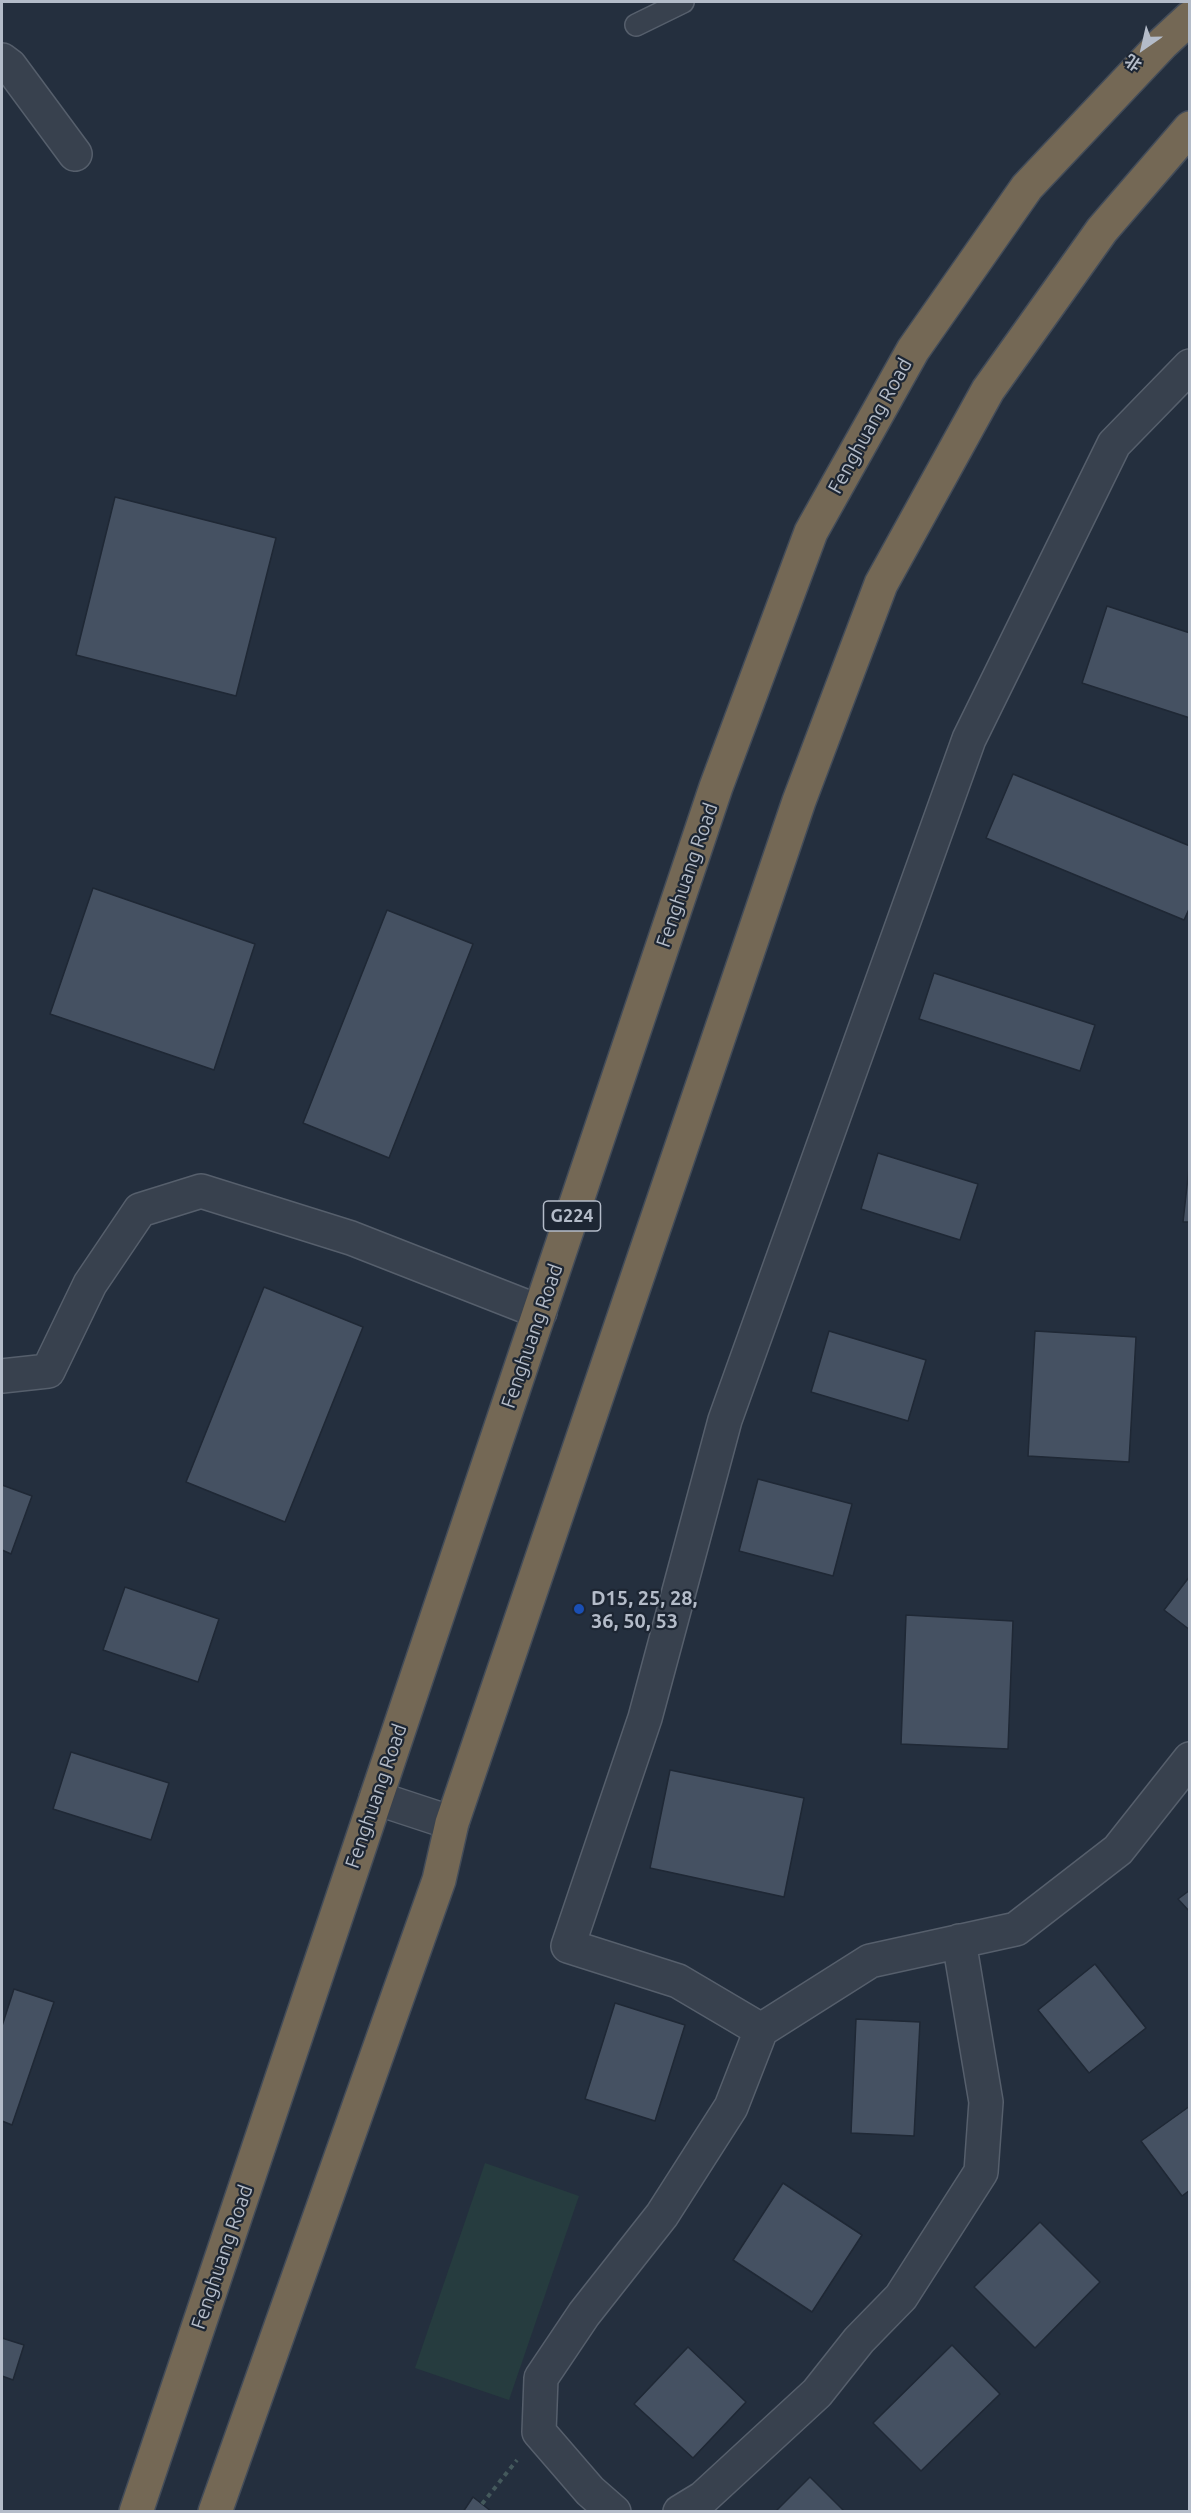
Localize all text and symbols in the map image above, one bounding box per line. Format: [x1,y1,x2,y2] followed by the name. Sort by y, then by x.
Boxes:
[1113,18,1173,78] north arrow
[1121,51,1145,75] text: 北
[823,354,917,498] street label: Fenghuang Road
[651,800,723,950] street label: Fenghuang Road
[544,1201,600,1231] road number: G224
[496,1261,568,1411] street label: Fenghuang Road
[591,1586,697,1633] place label: D15, 25, 28, 36, 50, 53
[572,1602,586,1616] marker: D15, 25, 28, 36, 50, 53
[340,1721,412,1871] street label: Fenghuang Road
[186,2182,258,2332] street label: Fenghuang Road

